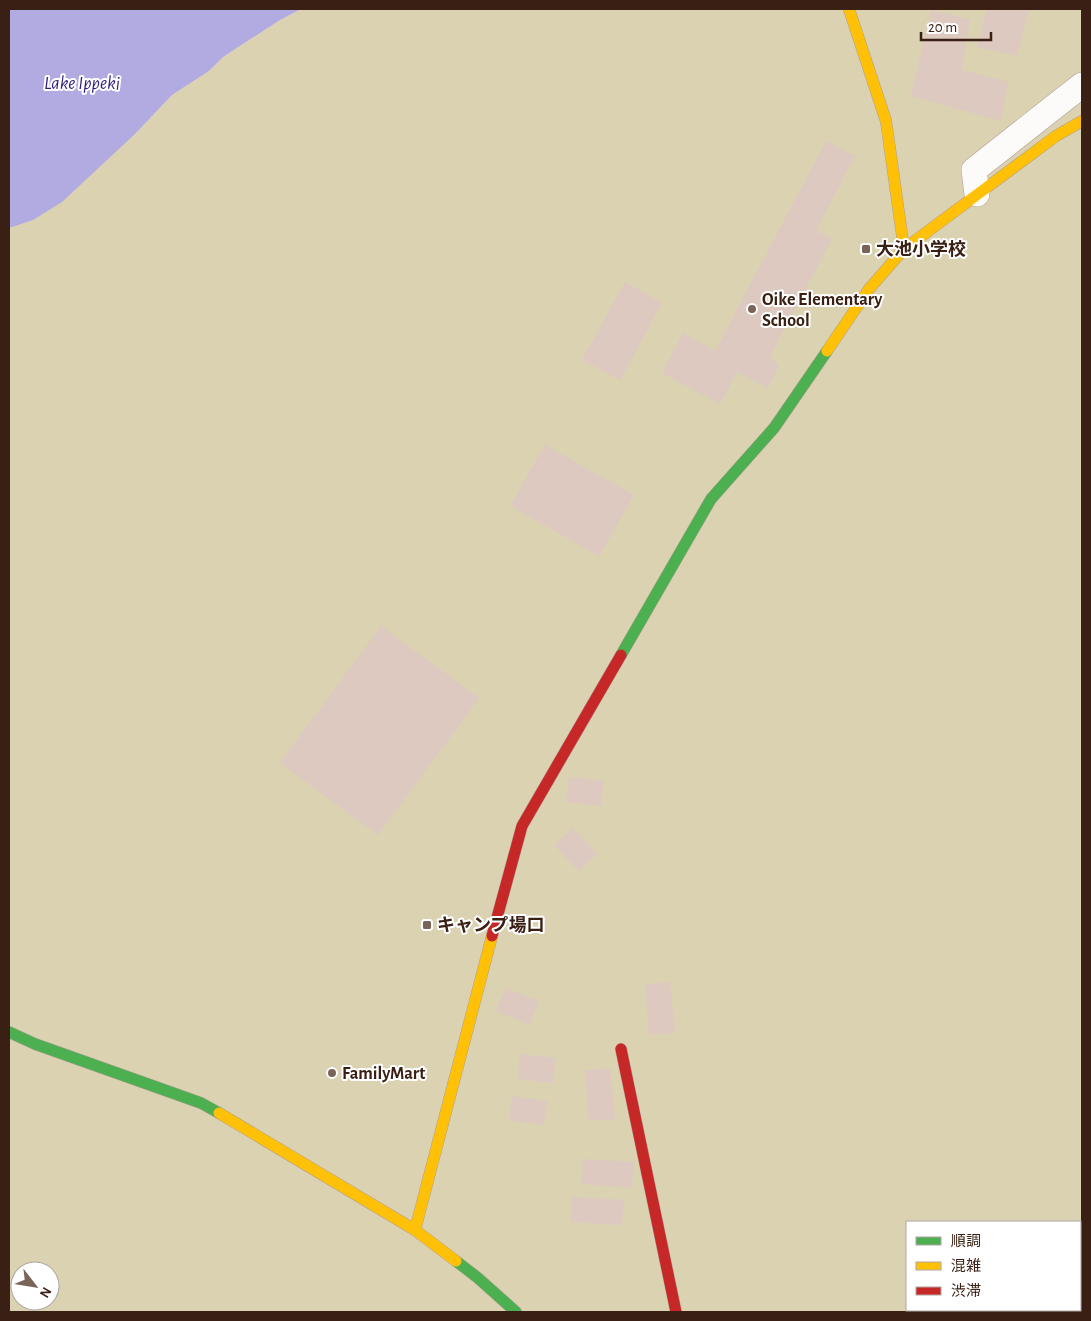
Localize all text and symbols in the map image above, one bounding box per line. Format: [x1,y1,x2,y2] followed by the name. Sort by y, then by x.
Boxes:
[921,10,991,42] scale bar
[928,20,957,35] text: 20 m
[44,74,120,93] water label: Lake Ippeki
[876,239,966,259] place label: 大池小学校
[860,243,872,255] marker: 大池小学校
[762,291,883,330] place label: Oike Elementary School
[746,303,758,315] marker: Oike Elementary School
[437,916,544,935] place label: キャンプ場口
[421,919,433,931] marker: キャンプ場口
[342,1065,425,1083] place label: FamilyMart
[326,1067,338,1079] marker: FamilyMart
[906,1221,1081,1311] legend
[951,1234,981,1249] text: 順調
[951,1258,981,1274] text: 混雑
[10,1261,60,1311] north arrow
[951,1283,981,1299] text: 渋滞
[37,1284,54,1300] text: N

